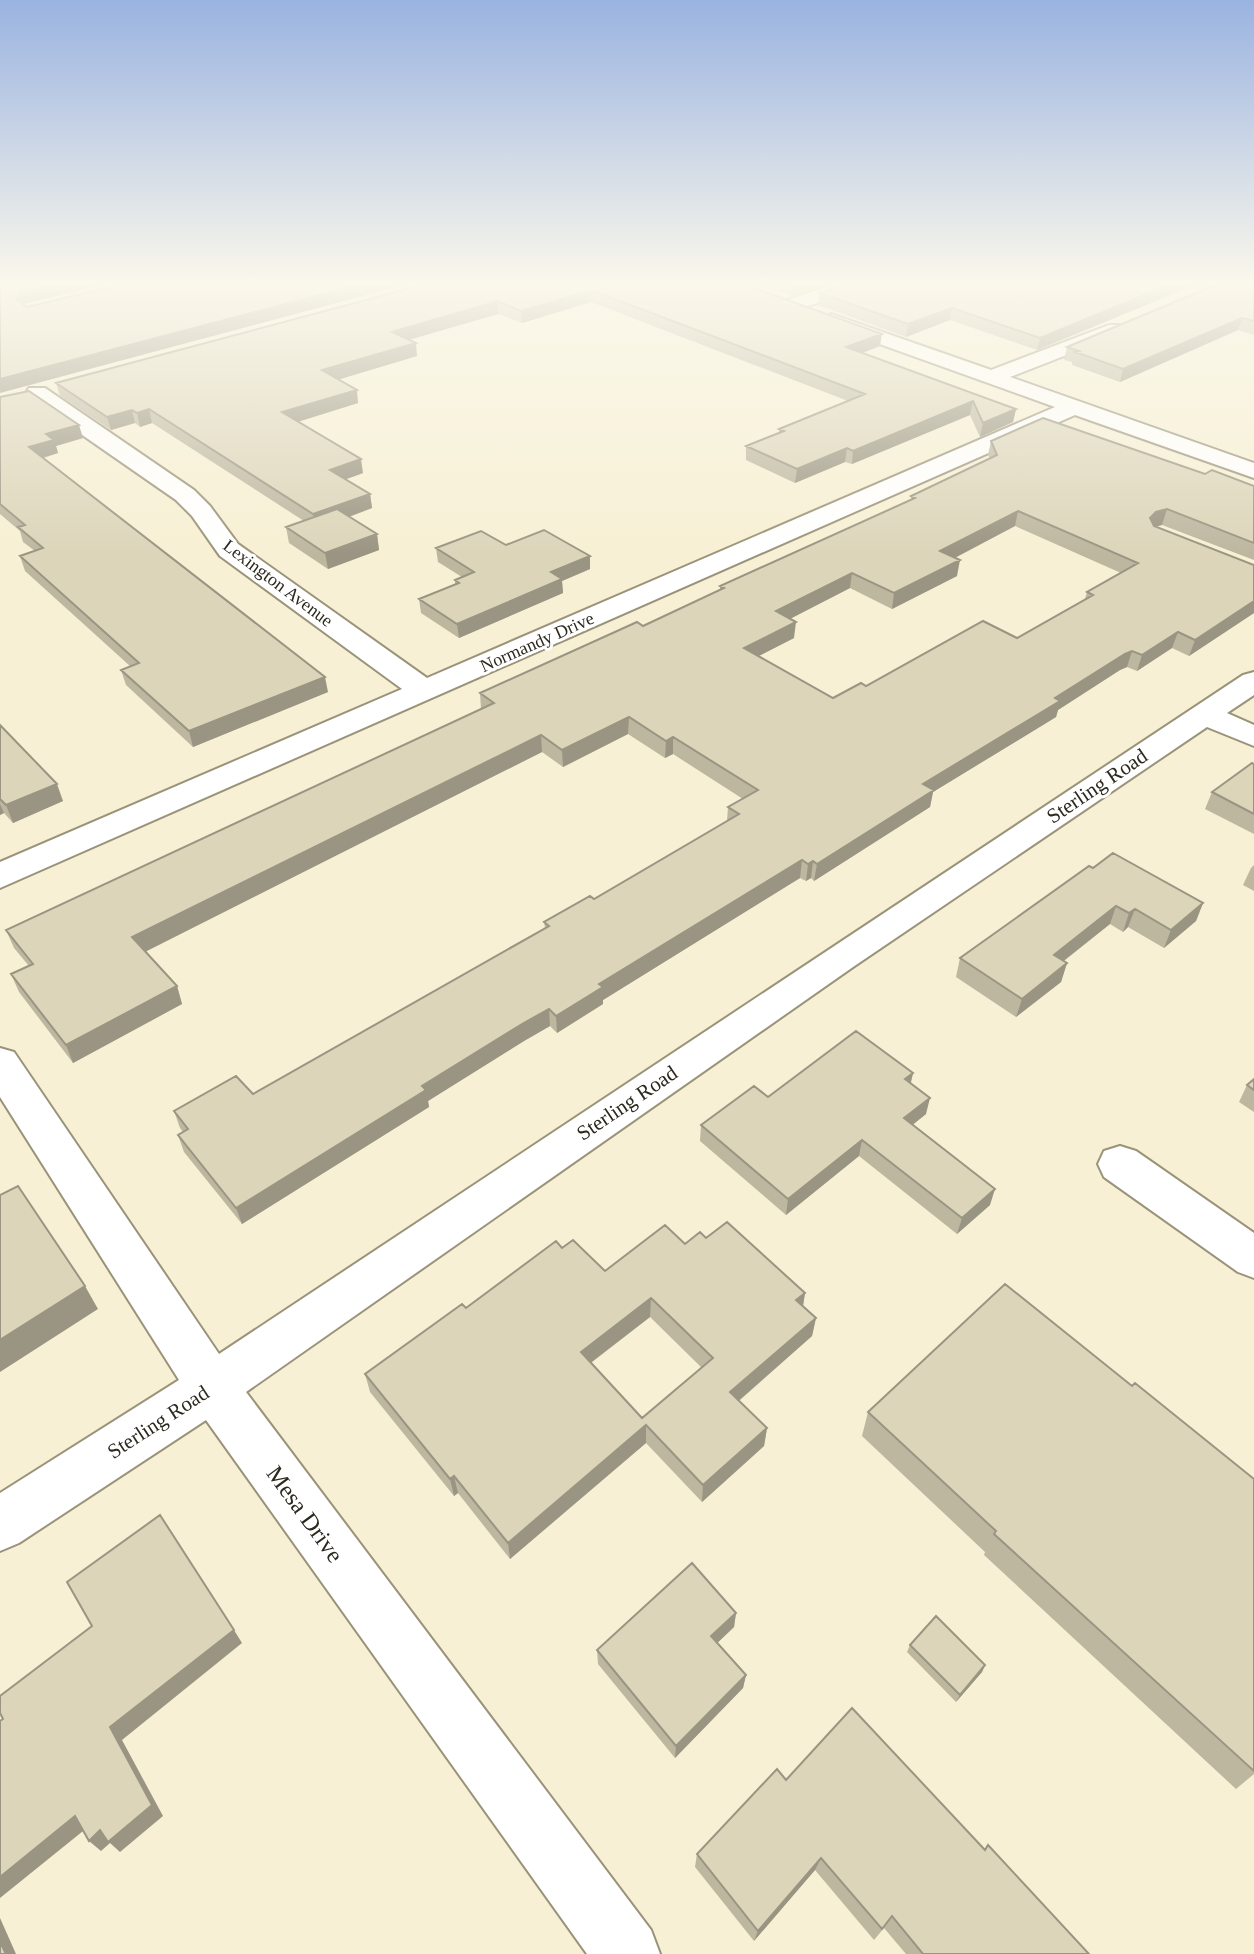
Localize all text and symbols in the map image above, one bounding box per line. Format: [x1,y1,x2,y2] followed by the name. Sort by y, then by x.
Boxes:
[219,535,337,631] street label: Lexington Avenue
[477,608,597,676] street label: Normandy Drive
[1042,743,1152,828] street label: Sterling Road
[572,1060,682,1145] street label: Sterling Road
[103,1380,214,1464] street label: Sterling Road
[261,1461,349,1567] street label: Mesa Drive

